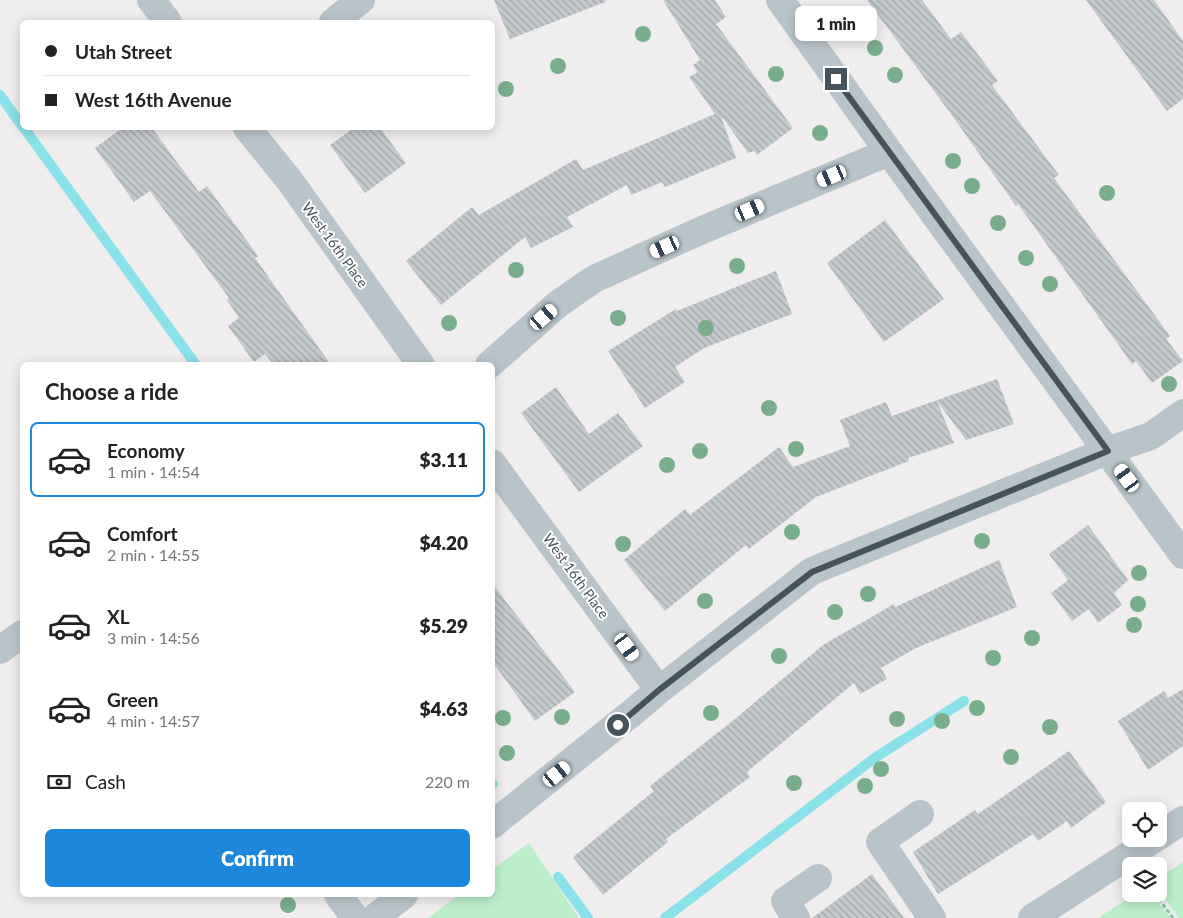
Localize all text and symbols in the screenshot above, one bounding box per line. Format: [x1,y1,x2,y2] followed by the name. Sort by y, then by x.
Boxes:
[795,7,877,42] callout: 1 min
[816,14,856,33] text: 1 min
[75,40,172,63] text: Utah Street
[825,68,847,90] route end
[75,88,232,111] text: West 16th Avenue
[815,163,848,189] car
[733,197,766,223] car
[299,199,372,291] street label: West 16th Place
[648,234,681,260] car
[527,301,560,333] car
[45,378,179,405] text: Choose a ride
[47,437,92,482] icon: car
[107,439,185,462] text: Economy
[419,448,468,471] text: $3.11
[1112,461,1141,495] car
[107,462,200,481] text: 1 min · 14:54
[47,520,92,565] icon: car
[107,522,178,545] text: Comfort
[540,530,613,622] street label: West 16th Place
[419,531,468,554] text: $4.20
[107,545,200,564] text: 2 min · 14:55
[47,603,92,648] icon: car
[107,605,130,628] text: XL
[419,614,468,637] text: $5.29
[107,628,200,647] text: 3 min · 14:56
[612,630,641,664] car
[47,686,92,731] icon: car
[107,688,158,711] text: Green
[419,697,468,720] text: $4.63
[107,711,200,730] text: 4 min · 14:57
[607,714,629,736] route start
[540,759,573,789] car
[45,768,73,796] icon: cash
[85,770,126,793] text: Cash
[425,772,470,791] text: 220 m
[1122,802,1167,902] map controls
[1122,802,1167,847] button: locate
[45,829,470,887] button: Confirm
[1122,857,1167,902] button: layers

